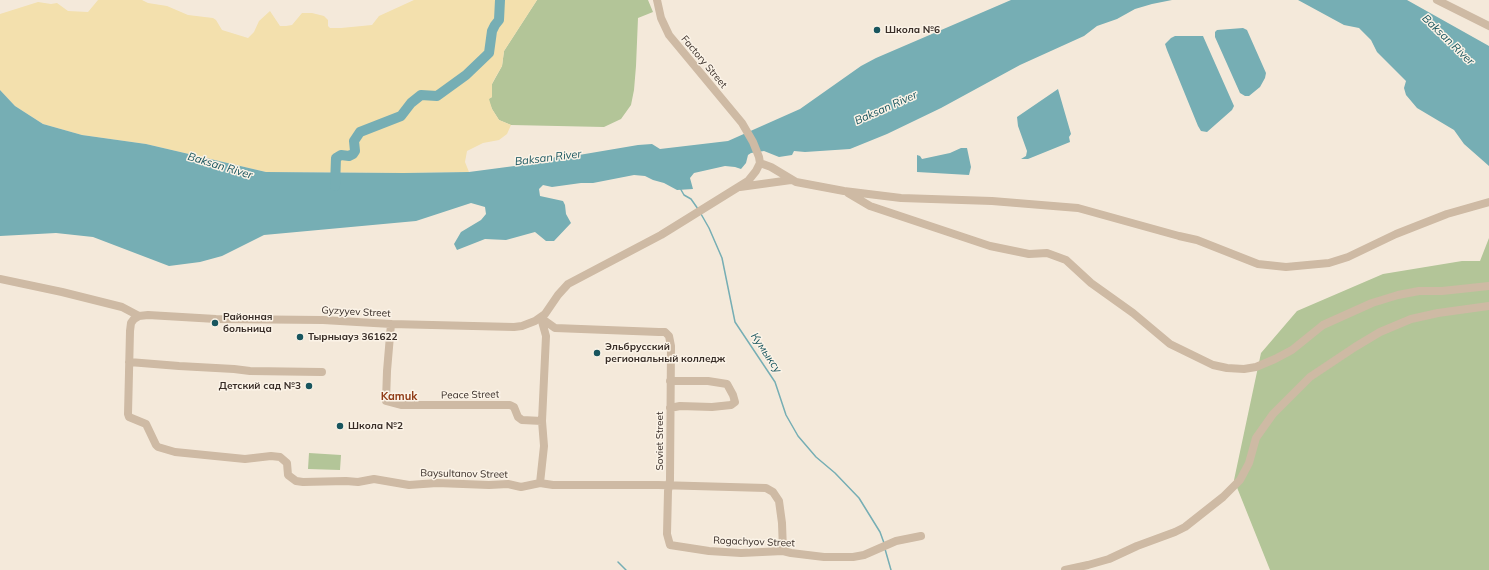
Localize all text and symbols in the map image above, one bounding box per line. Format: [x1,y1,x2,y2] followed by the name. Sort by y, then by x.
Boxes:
[1419,12,1477,68] water label: Baksan River
[885,24,940,36] place label: Школа №6
[872,25,882,35] marker: Школа №6
[679,33,729,91] street label: Factory Street
[853,88,919,128] water label: Baksan River
[514,147,582,169] water label: Baksan River
[186,150,254,182] water label: Baksan River
[321,304,391,320] street label: Gyzyyev Street
[223,311,272,334] place label: Районная больница
[210,318,220,328] marker: Районная больница
[748,330,784,376] water label: Кумыксу
[308,331,398,343] place label: Тырныауз 361622
[295,332,305,342] marker: Тырныауз 361622
[605,341,725,364] place label: Эльбрусский региональный колледж
[592,348,602,358] marker: Эльбрусский региональный колледж
[219,380,301,392] place label: Детский сад №3
[304,381,314,391] marker: Детский сад №3
[441,388,499,402] street label: Peace Street
[381,390,417,404] district label: Kamuk
[654,412,666,470] street label: Soviet Street
[348,420,403,432] place label: Школа №2
[335,421,345,431] marker: Школа №2
[420,467,508,481] street label: Baysultanov Street
[713,535,795,549] street label: Rogachyov Street

